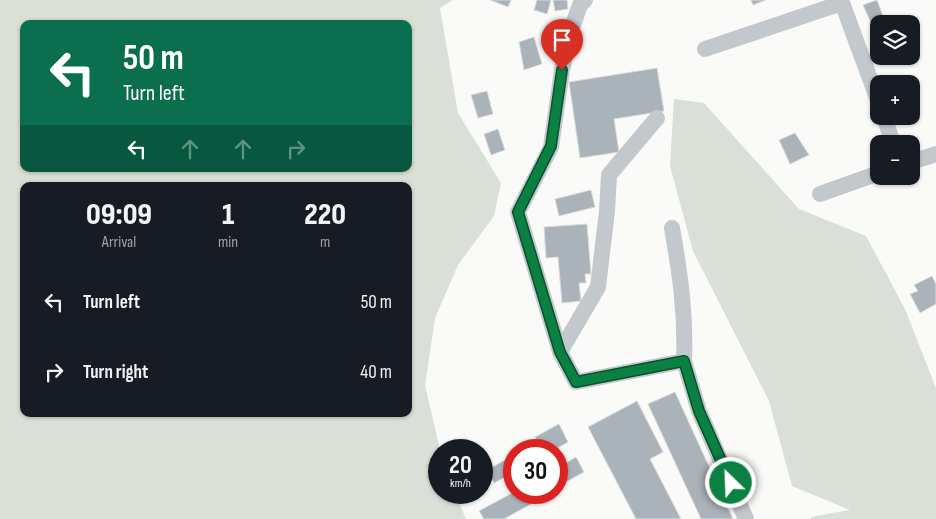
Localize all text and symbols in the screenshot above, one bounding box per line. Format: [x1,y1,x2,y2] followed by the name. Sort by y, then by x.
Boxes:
[870,15,920,185] map controls
[870,15,920,65] button: layers
[541,19,583,70] pin
[548,26,576,54] icon: arrive
[123,37,184,80] text: 50 m
[40,40,105,105] icon: left
[870,75,920,125] button: +
[123,80,185,107] text: Turn left
[123,135,151,163] icon: left
[176,135,204,163] icon: ahead
[229,135,257,163] icon: ahead
[282,135,310,163] icon: right
[870,135,920,185] button: −
[86,197,152,233] text: 09:09
[222,197,234,233] text: 1
[304,197,346,233] text: 220
[102,233,136,252] text: Arrival
[218,233,238,252] text: min
[320,233,330,252] text: m
[40,288,68,316] icon: left
[83,291,140,314] text: Turn left
[361,291,392,314] text: 50 m
[40,358,68,386] icon: right
[83,361,148,384] text: Turn right
[360,361,392,384] text: 40 m
[503,439,568,504] speed limit sign: 30
[449,450,472,481] text: 20
[704,456,756,508] position arrow
[450,476,471,491] text: km/h

